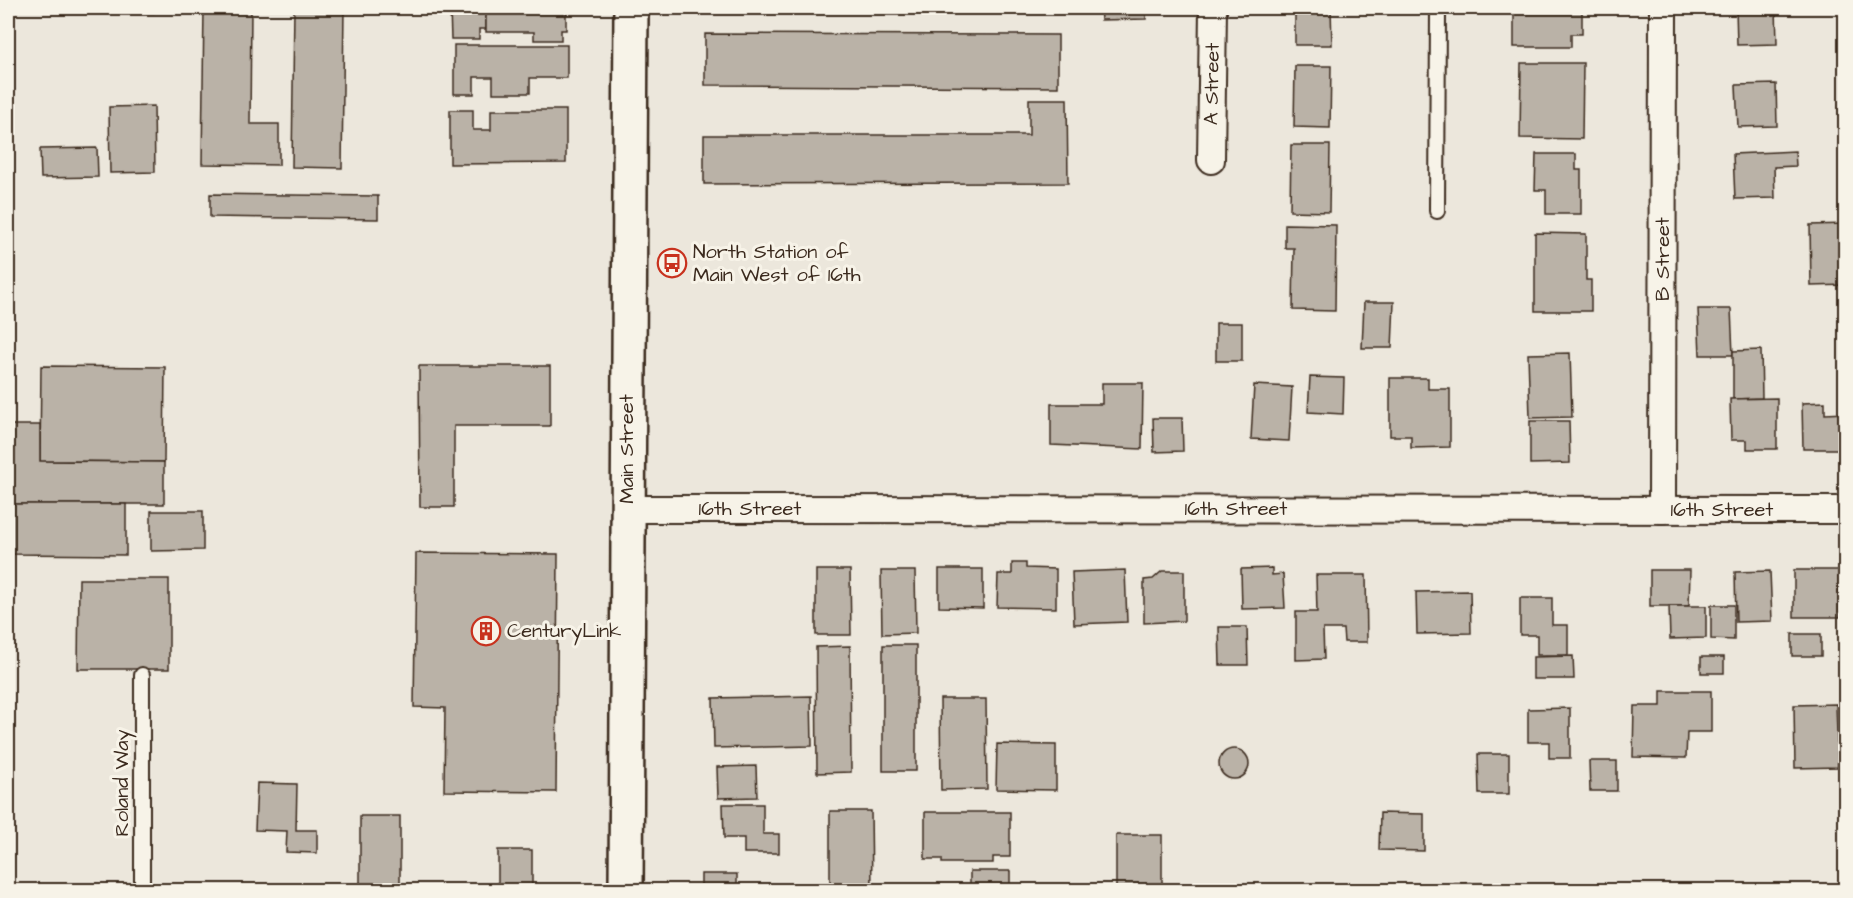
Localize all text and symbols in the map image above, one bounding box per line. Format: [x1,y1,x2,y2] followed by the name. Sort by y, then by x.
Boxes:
[1197,42,1227,126] street label: A Street
[1649,217,1677,301] street label: B Street
[693,238,861,289] place label: North Station of Main West of 16th
[656,247,688,279] bus stop icon: North Station of Main West of 16th
[613,394,641,504] street label: Main Street
[699,495,801,523] street label: 16th Street
[1185,495,1287,523] street label: 16th Street
[1671,496,1773,524] street label: 16th Street
[470,615,502,647] building icon: CenturyLink
[507,617,621,646] place label: CenturyLink
[108,729,137,837] street label: Roland Way

